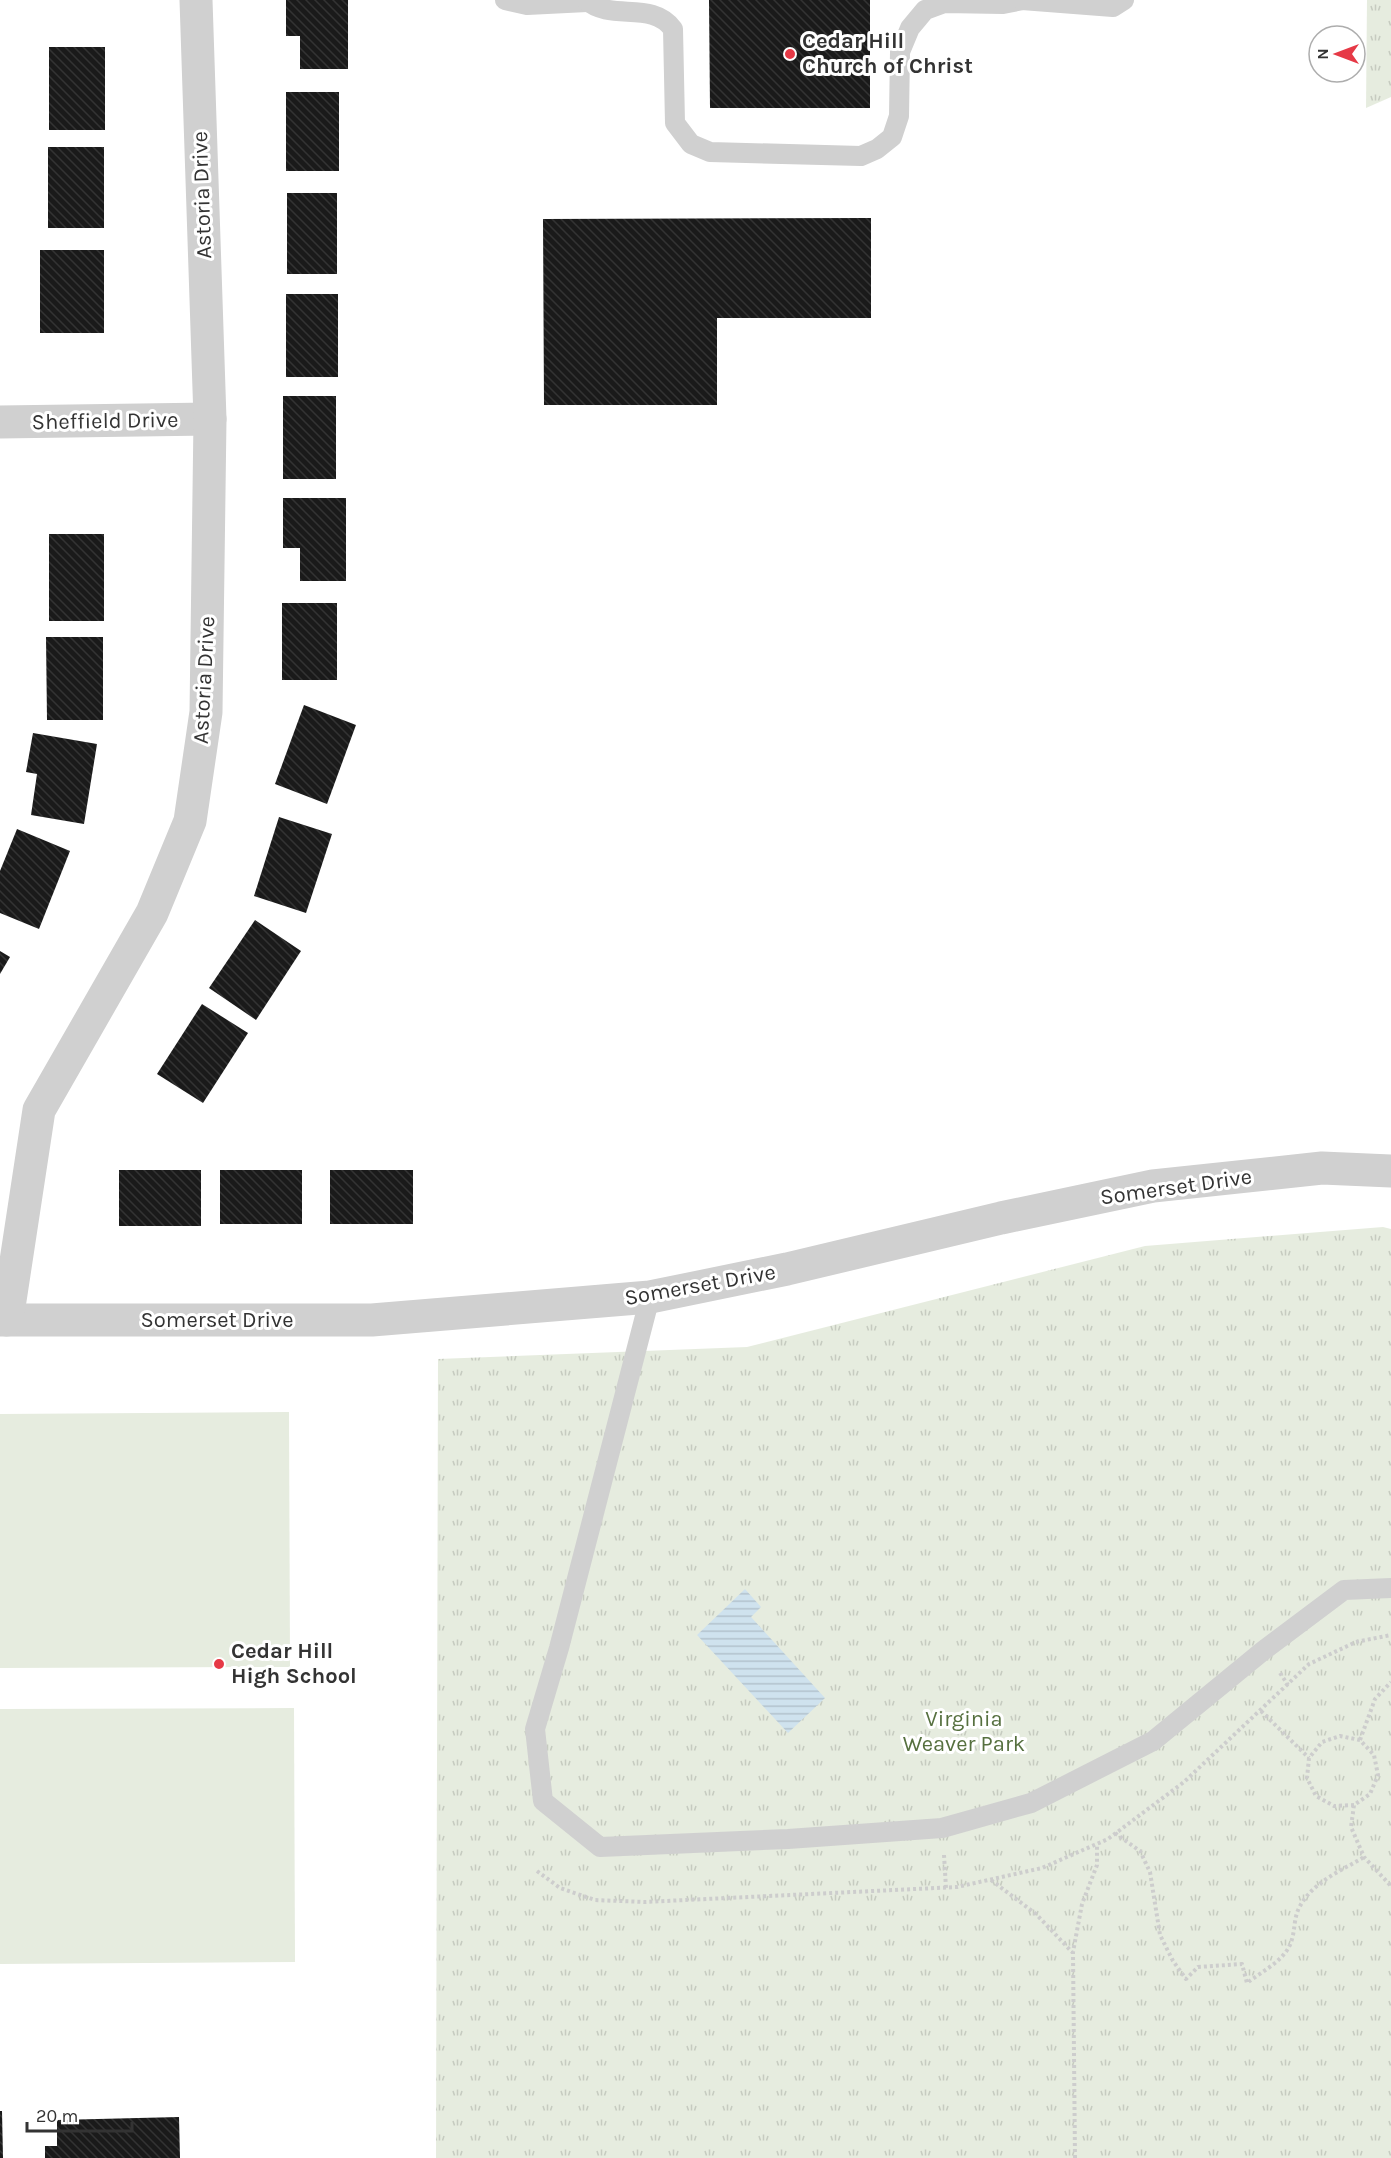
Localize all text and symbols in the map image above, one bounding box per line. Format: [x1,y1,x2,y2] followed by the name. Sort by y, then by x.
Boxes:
[1307,24,1367,84] north arrow
[802,28,973,79] place label: Cedar Hill Church of Christ
[783,47,797,61] marker: Cedar Hill Church of Christ
[1313,48,1332,60] text: N
[187,131,217,259] street label: Astoria Drive
[31,407,179,435] street label: Sheffield Drive
[188,616,220,744] street label: Astoria Drive
[1098,1163,1254,1211] street label: Somerset Drive
[622,1259,778,1311] street label: Somerset Drive
[141,1307,293,1333] street label: Somerset Drive
[231,1638,357,1689] place label: Cedar Hill High School
[212,1657,226,1671] marker: Cedar Hill High School
[903,1706,1025,1757] park label: Virginia Weaver Park
[27,2095,132,2133] scale bar
[36,2105,78,2127] text: 20 m

